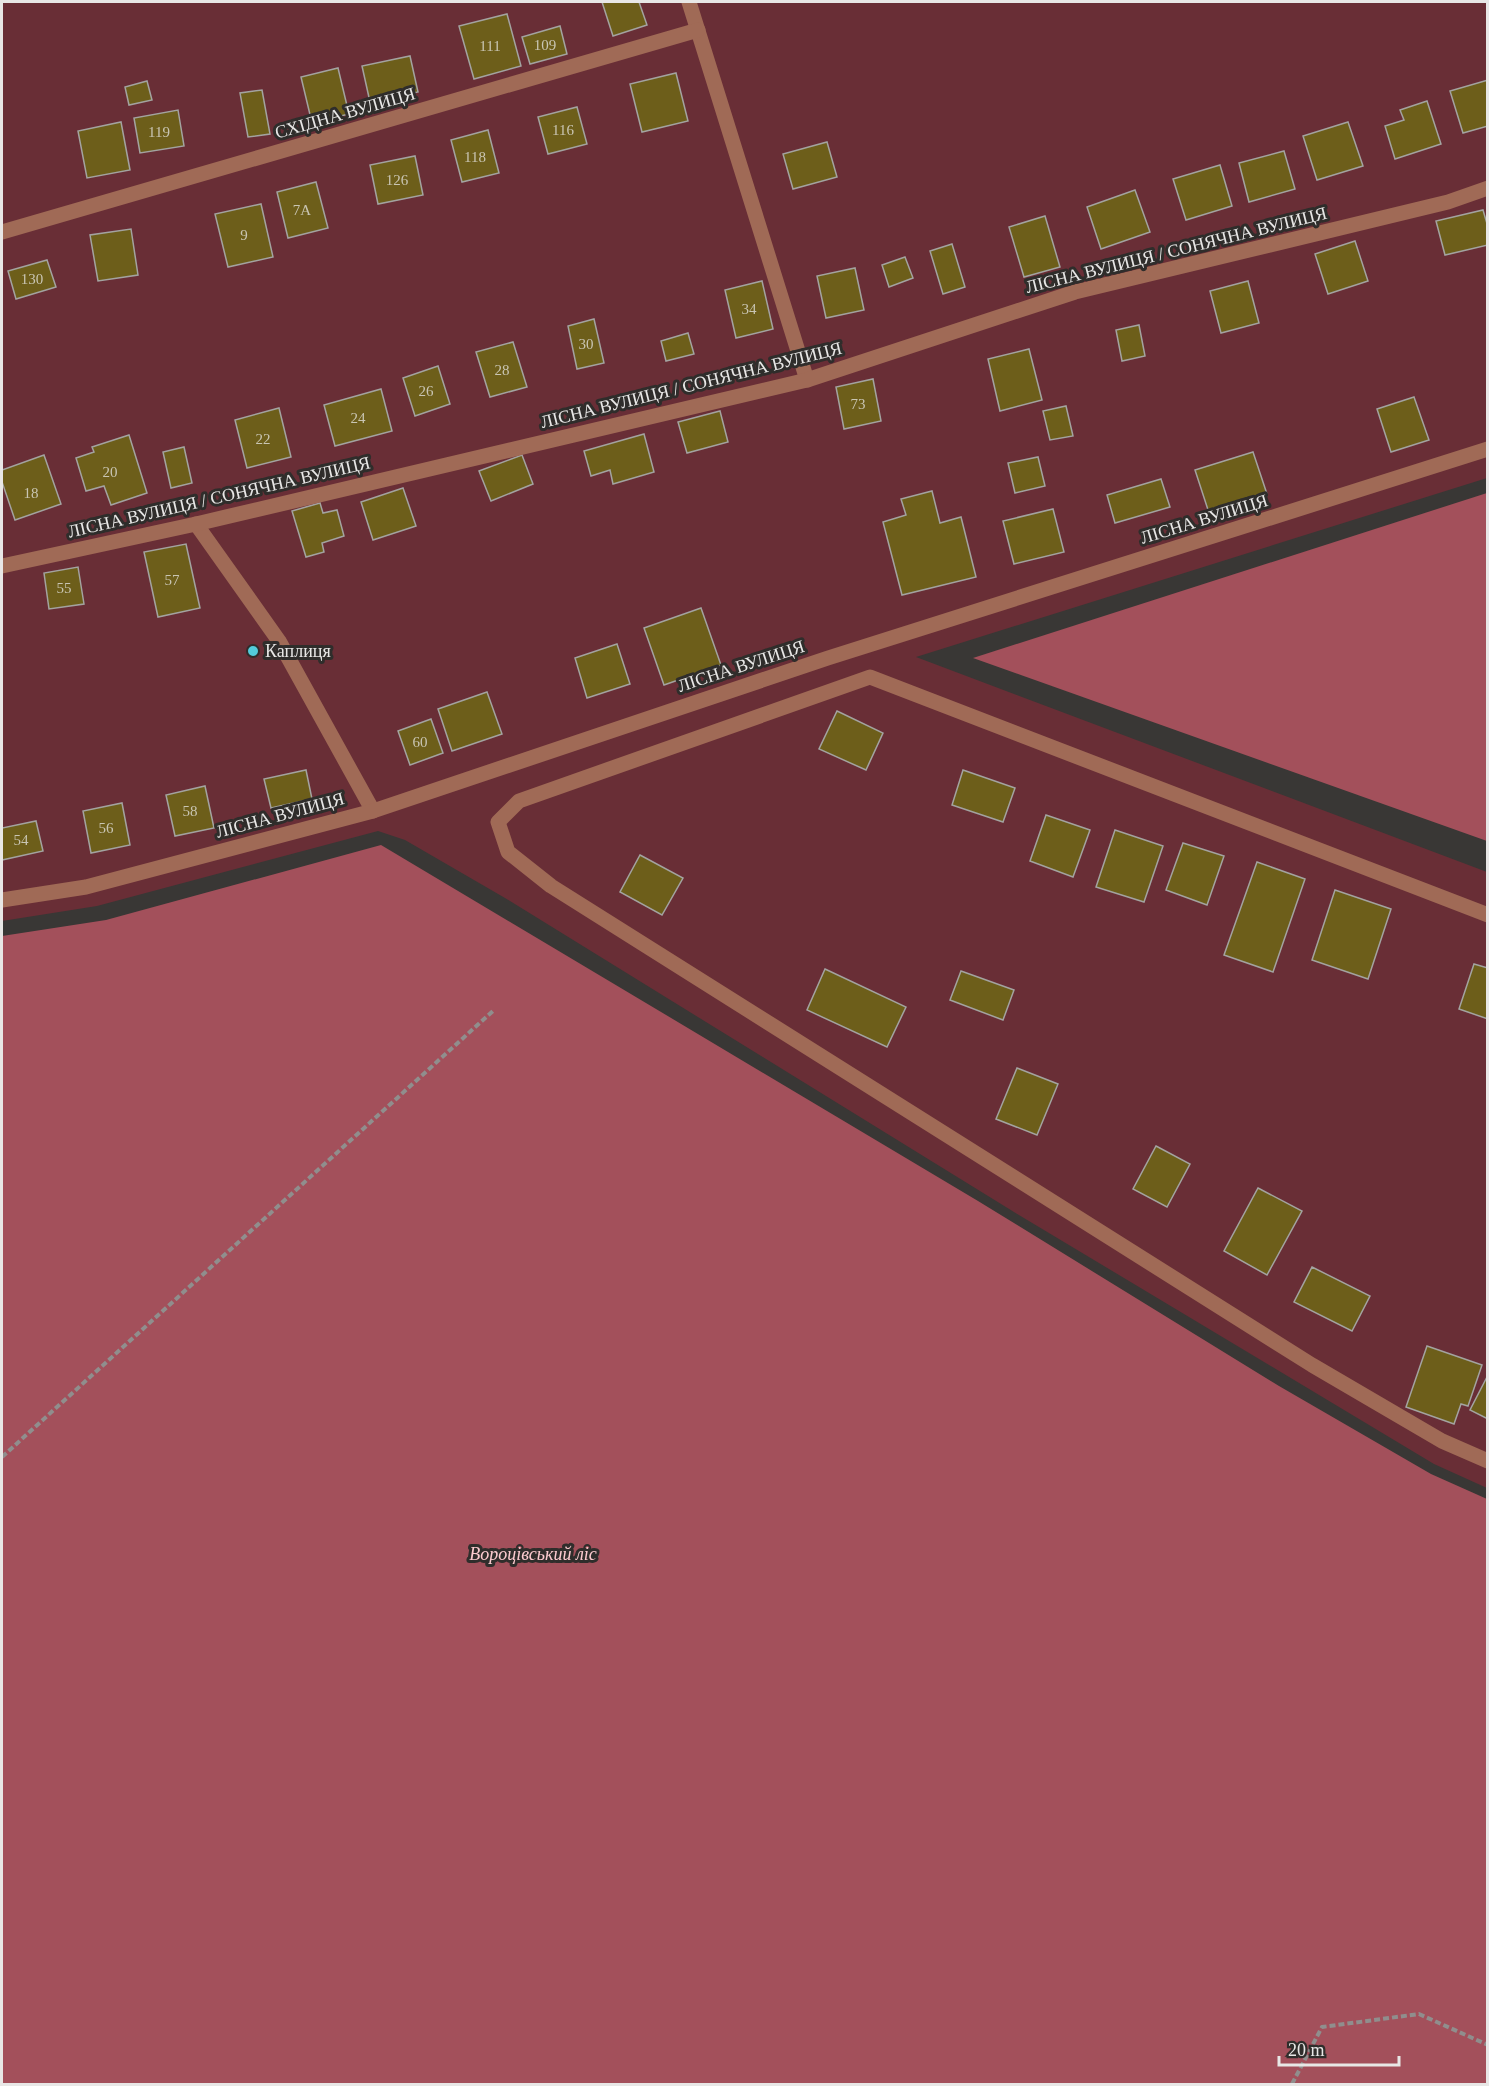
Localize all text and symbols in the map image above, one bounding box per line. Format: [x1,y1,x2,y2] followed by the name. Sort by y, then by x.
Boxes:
[534,37,556,53] house number: 109
[479,38,501,54] house number: 111
[273,83,417,143] street label: СХІДНА ВУЛИЦЯ
[552,122,574,138] house number: 116
[148,124,170,140] house number: 119
[464,149,486,165] house number: 118
[386,172,409,188] house number: 126
[293,202,311,218] house number: 7А
[1023,203,1329,297] street label: ЛІСНА ВУЛИЦЯ / СОНЯЧНА ВУЛИЦЯ
[240,227,248,243] house number: 9
[21,271,43,287] house number: 130
[742,301,757,317] house number: 34
[579,336,594,352] house number: 30
[538,338,844,432] street label: ЛІСНА ВУЛИЦЯ / СОНЯЧНА ВУЛИЦЯ
[495,362,510,378] house number: 28
[419,383,434,399] house number: 26
[851,396,866,412] house number: 73
[351,410,366,426] house number: 24
[256,431,271,447] house number: 22
[66,452,372,542] street label: ЛІСНА ВУЛИЦЯ / СОНЯЧНА ВУЛИЦЯ
[103,464,118,480] house number: 20
[24,485,39,501] house number: 18
[1138,490,1270,548] street label: ЛІСНА ВУЛИЦЯ
[165,572,180,588] house number: 57
[57,580,72,596] house number: 55
[675,636,807,696] street label: ЛІСНА ВУЛИЦЯ
[265,641,331,661] place label: Каплиця
[246,644,260,658] marker: Каплиця
[413,734,428,750] house number: 60
[214,788,346,842] street label: ЛІСНА ВУЛИЦЯ
[183,803,198,819] house number: 58
[99,820,114,836] house number: 56
[14,832,29,848] house number: 54
[469,1544,597,1564] park label: Вороцівський ліс
[1279,2029,1399,2067] scale bar
[1288,2040,1325,2060] text: 20 m

